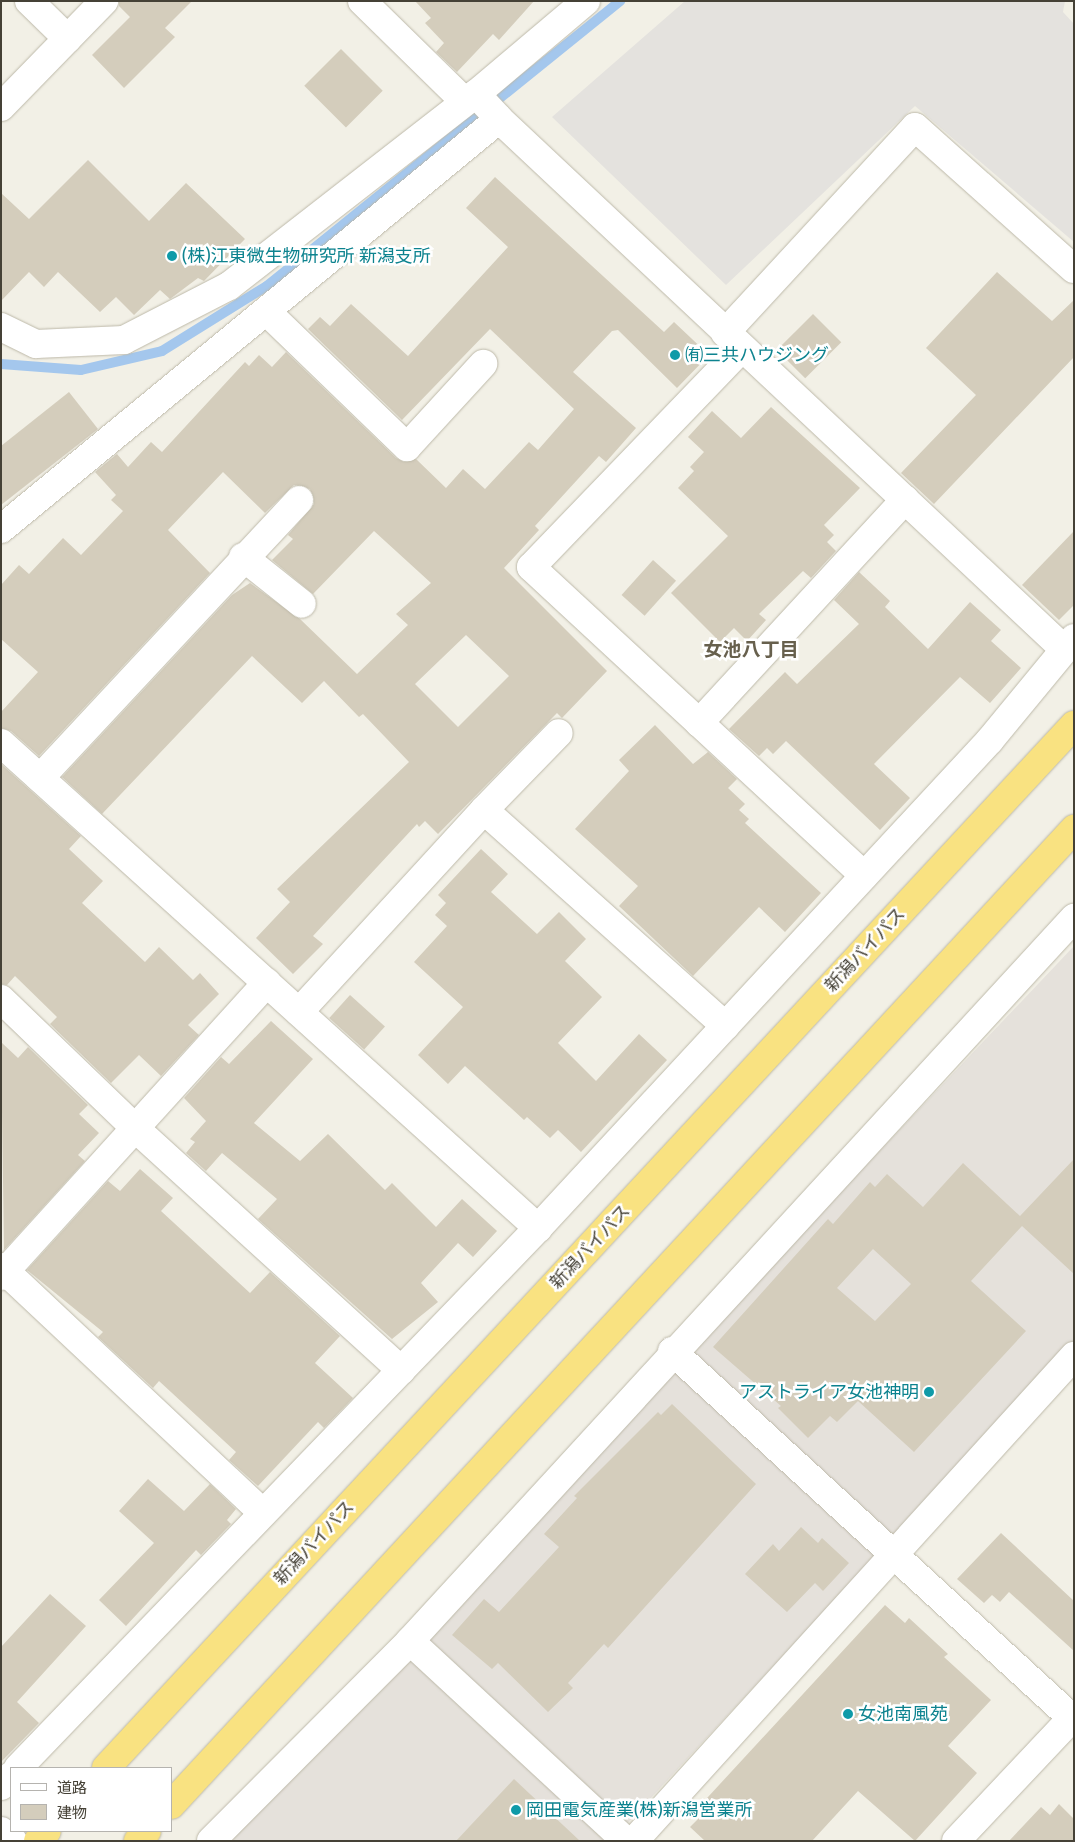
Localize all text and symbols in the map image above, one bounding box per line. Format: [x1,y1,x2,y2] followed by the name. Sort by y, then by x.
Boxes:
[182,245,431,267] place label: (株)江東微生物研究所 新潟支所
[166,250,178,262] marker: (株)江東微生物研究所 新潟支所
[685,344,829,366] place label: ㈲三共ハウジング
[669,349,681,361] marker: ㈲三共ハウジング
[704,639,798,661] district label: 女池八丁目
[820,903,910,997] street label: 新潟バイパス
[545,1200,635,1294] street label: 新潟バイパス
[739,1381,919,1403] place label: アストライア女池神明
[923,1386,935,1398] marker: アストライア女池神明
[269,1496,359,1590] street label: 新潟バイパス
[858,1703,948,1725] place label: 女池南風苑
[842,1708,854,1720] marker: 女池南風苑
[10,1767,172,1832] legend
[57,1779,87,1797] text: 道路
[526,1799,753,1821] place label: 岡田電気産業(株)新潟営業所
[57,1804,87,1822] text: 建物
[510,1804,522,1816] marker: 岡田電気産業(株)新潟営業所

